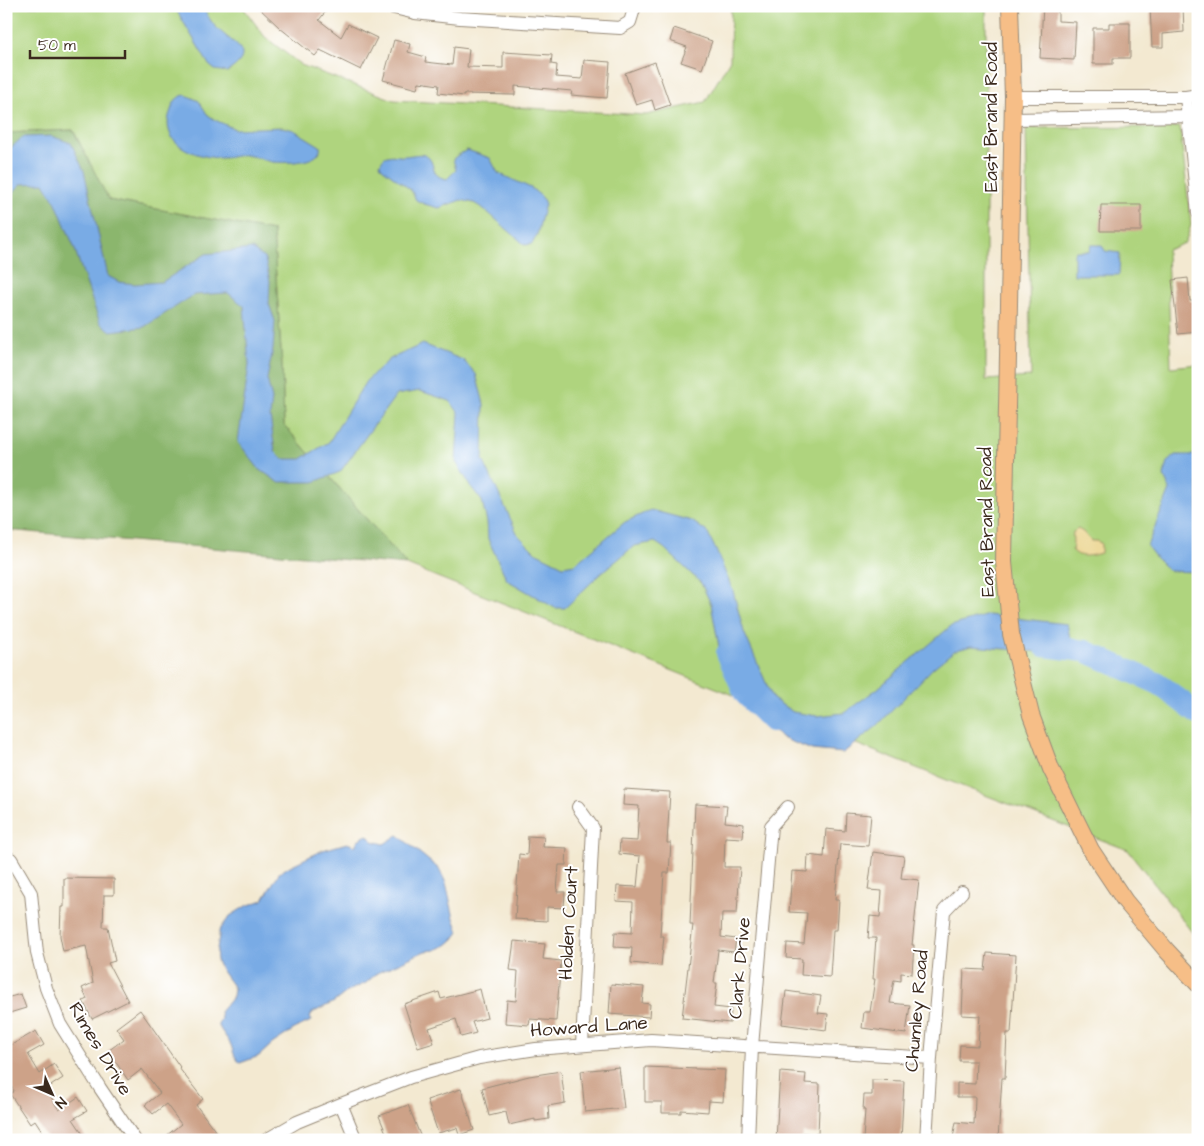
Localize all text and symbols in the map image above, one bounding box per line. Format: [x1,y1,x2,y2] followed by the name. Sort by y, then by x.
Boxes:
[30,28,125,60] scale bar
[38,35,76,56] text: 50 m
[978,42,1005,192] street label: East Brand Road
[972,447,1002,597] street label: East Brand Road
[553,865,585,981] street label: Holden Court
[722,916,758,1020] street label: Clark Drive
[898,949,937,1073] street label: Chumley Road
[62,997,138,1101] street label: Rimes Drive
[529,1009,649,1045] street label: Howard Lane
[28,1068,78,1118] north arrow
[50,1092,71,1113] text: N

